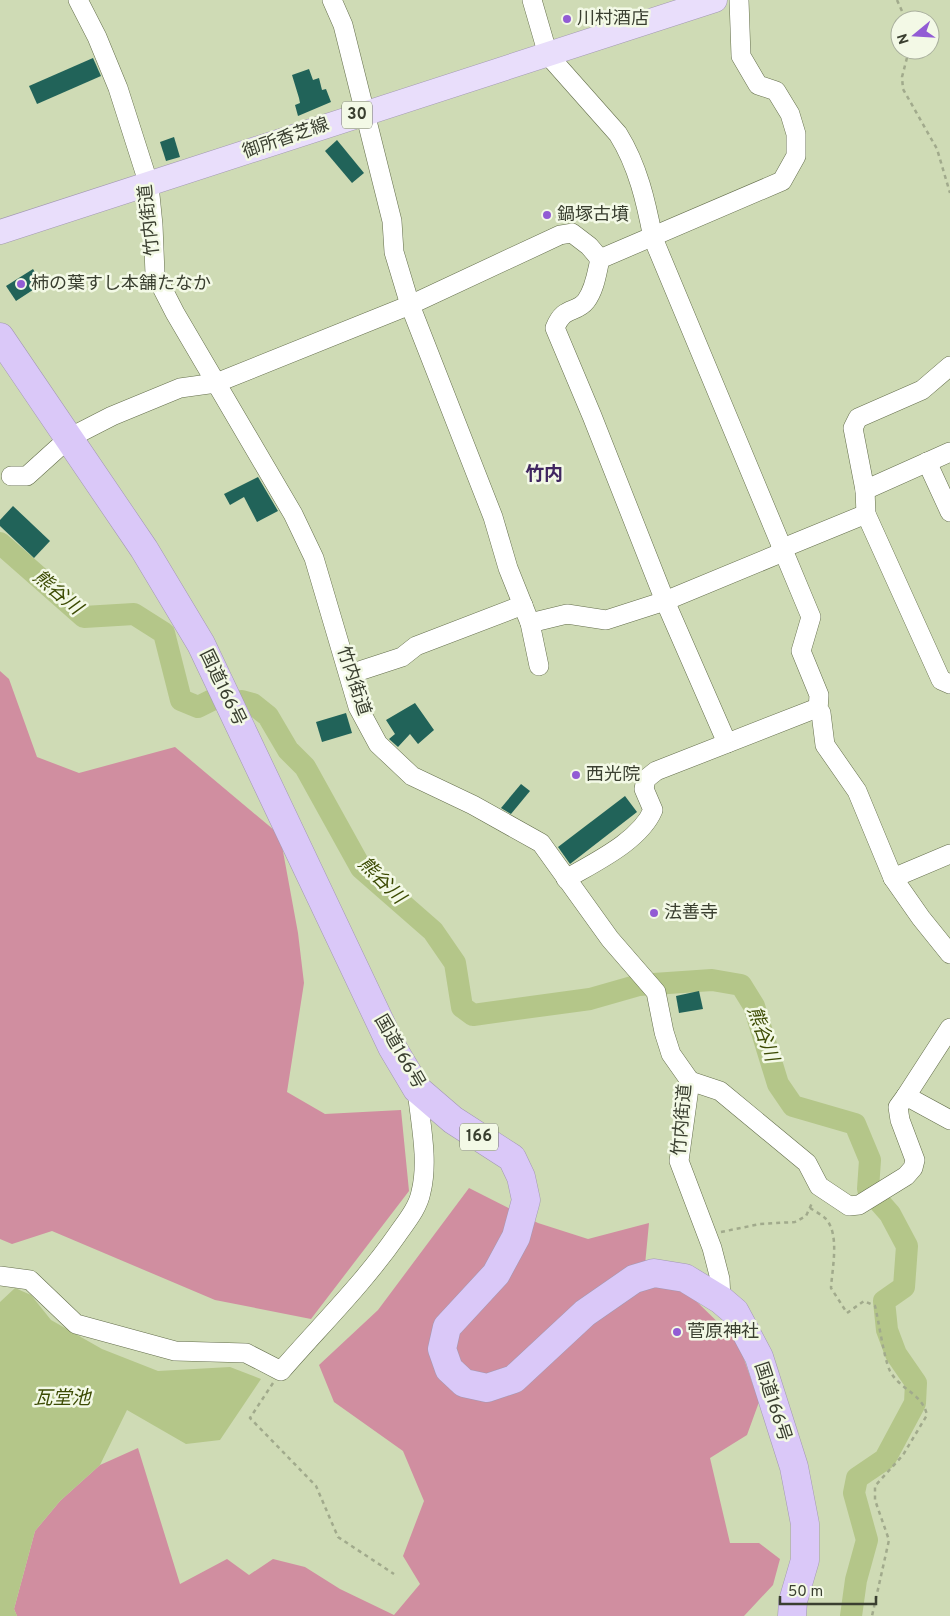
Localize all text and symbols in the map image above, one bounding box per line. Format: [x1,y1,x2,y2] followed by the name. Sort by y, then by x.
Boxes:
[577,8,649,31] place label: 川村酒店
[890,10,940,60] north arrow
[561,13,573,25] marker: 川村酒店
[894,31,914,46] text: N
[342,102,372,128] road number: 30
[240,113,332,165] street label: 御所香芝線
[135,183,165,257] street label: 竹内街道
[557,204,629,227] place label: 鍋塚古墳
[541,209,553,221] marker: 鍋塚古墳
[31,273,211,296] place label: 柿の葉すし本舗たなか
[15,278,27,290] marker: 柿の葉すし本舗たなか
[525,463,563,487] district label: 竹内
[27,565,88,622] water label: 熊谷川
[331,643,375,719] street label: 竹内街道
[194,646,250,730] street label: 国道166号
[586,764,640,787] place label: 西光院
[570,769,582,781] marker: 西光院
[352,852,411,911] water label: 熊谷川
[664,902,718,925] place label: 法善寺
[648,907,660,919] marker: 法善寺
[741,1003,784,1067] water label: 熊谷川
[368,1011,430,1093] street label: 国道166号
[668,1083,698,1157] street label: 竹内街道
[460,1124,498,1150] road number: 166
[687,1321,759,1344] place label: 菅原神社
[671,1326,683,1338] marker: 菅原神社
[748,1359,796,1445] street label: 国道166号
[33,1387,92,1411] water label: 瓦堂池
[780,1574,876,1606] scale bar
[788,1583,823,1602] text: 50 m

